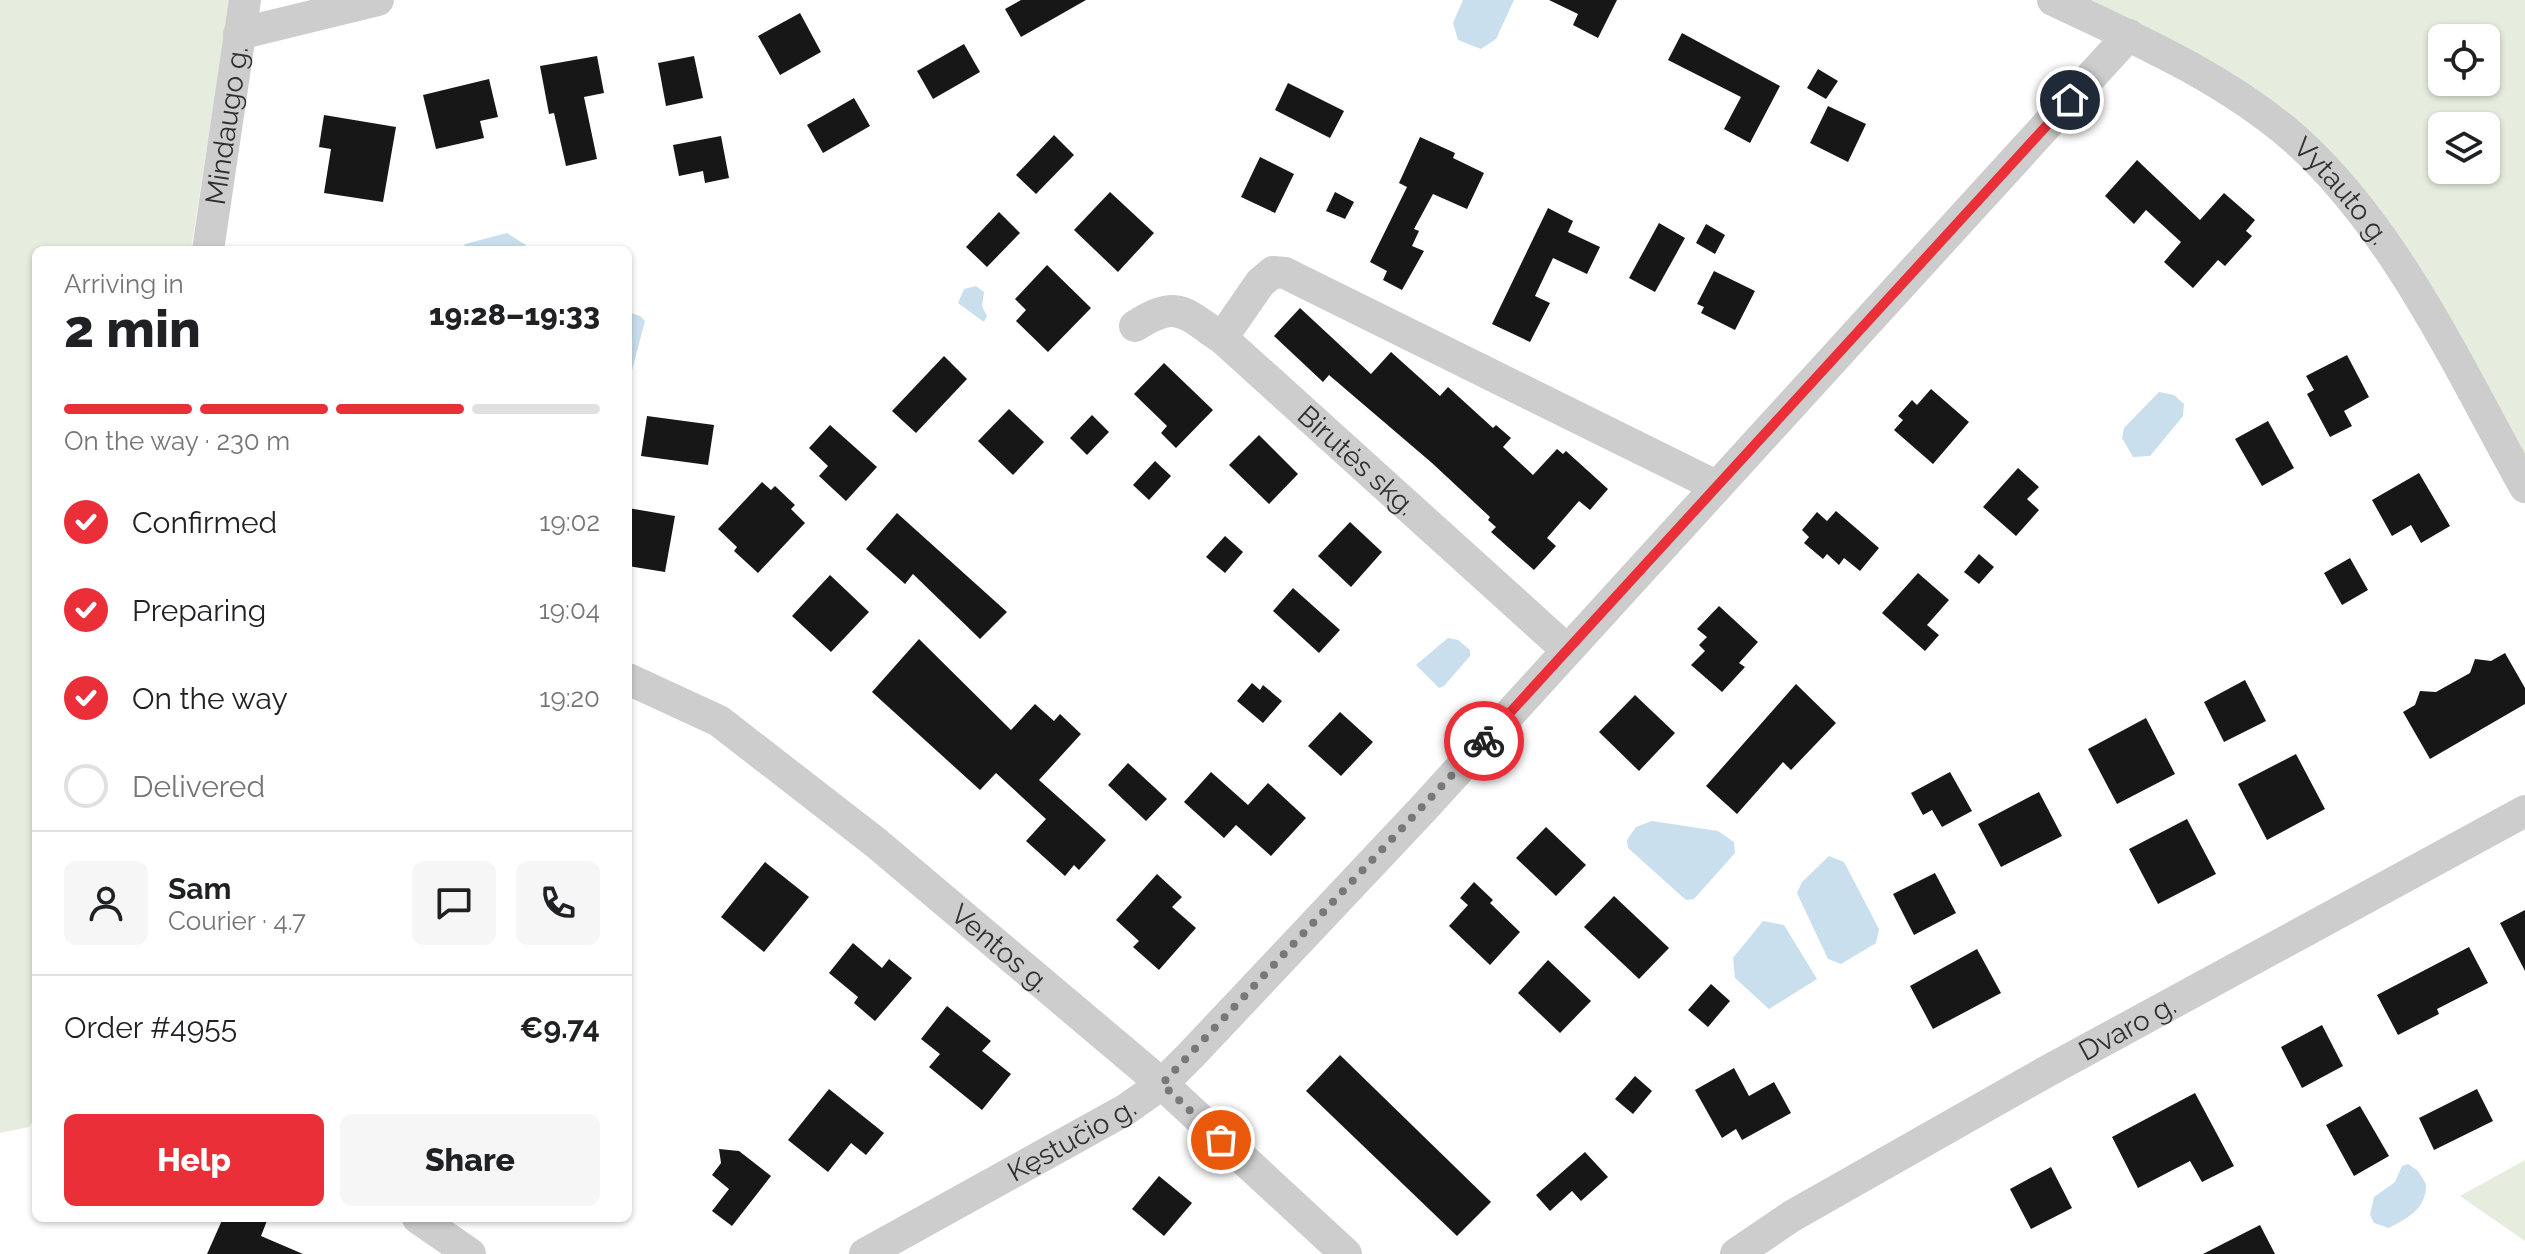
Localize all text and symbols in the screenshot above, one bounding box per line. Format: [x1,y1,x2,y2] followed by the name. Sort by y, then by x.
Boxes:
[2428,24,2500,184] map controls
[2428,24,2500,96] button: locate
[199,44,255,207] street label: Mindaugo g.
[2036,66,2104,134] pin
[2048,78,2092,122] icon: home
[2428,112,2500,184] button: layers
[2287,130,2396,251] street label: Vytauto g.
[64,269,184,299] text: Arriving in
[429,297,600,332] text: 19:28–19:33
[64,298,201,359] text: 2 min
[1291,399,1423,522] street label: Birutės skg.
[64,426,290,456] text: On the way · 230 m
[64,500,108,544] icon: check
[132,505,277,540] text: Confirmed
[539,507,600,537] text: 19:02
[64,588,108,632] icon: check
[132,593,266,628] text: Preparing
[539,595,600,625] text: 19:04
[64,676,108,720] icon: check
[132,681,288,716] text: On the way
[539,683,600,713] text: 19:20
[1444,701,1524,781] courier
[1462,719,1506,763] icon: bike
[132,769,265,804] text: Delivered
[64,861,148,945] button: person
[412,861,496,945] button: chat
[516,861,600,945] button: phone
[168,871,231,906] text: Sam
[944,897,1056,999] street label: Ventos g.
[168,906,306,936] text: Courier · 4.7
[2073,988,2182,1068] street label: Dvaro g.
[64,1010,237,1045] text: Order #4955
[519,1010,600,1045] text: €9.74
[1002,1092,1142,1189] street label: Kęstučio g.
[1187,1106,1255,1174] pin
[64,1114,324,1206] button: Help
[340,1114,600,1206] button: Share
[1199,1118,1243,1162] icon: bag

